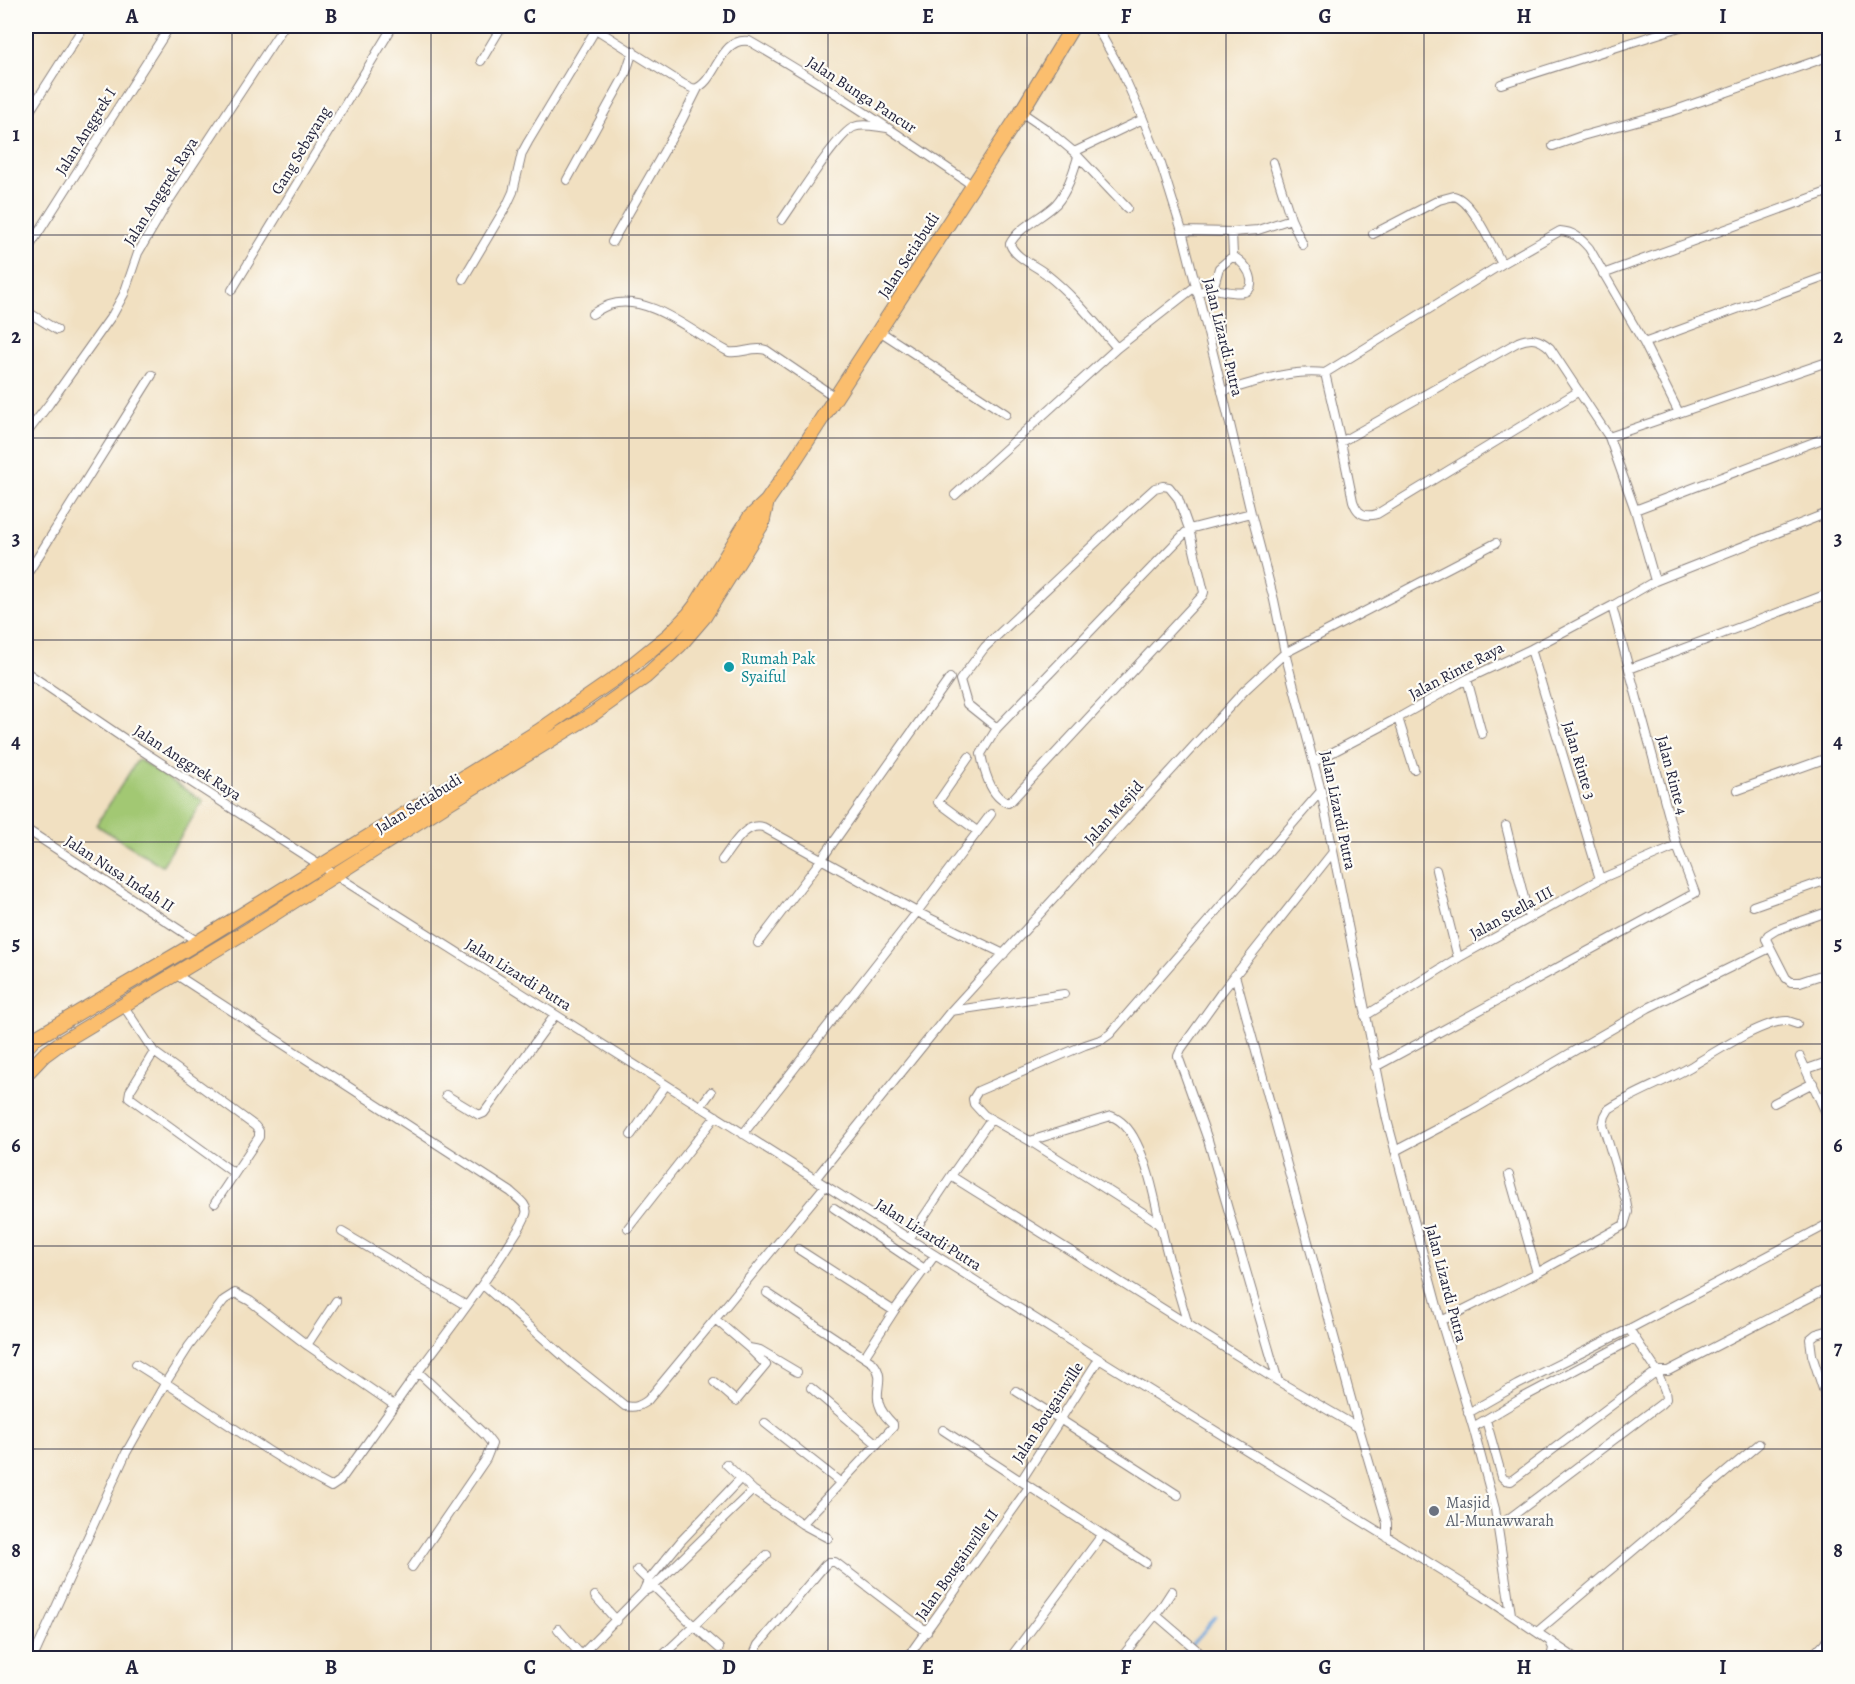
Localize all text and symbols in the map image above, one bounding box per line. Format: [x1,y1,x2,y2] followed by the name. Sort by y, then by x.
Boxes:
[125,3,139,30] text: A
[325,3,337,30] text: B
[524,3,536,30] text: C
[722,3,736,30] text: D
[922,3,934,30] text: E
[1121,3,1132,30] text: F
[1318,3,1332,30] text: G
[1517,3,1532,30] text: H
[1719,3,1727,30] text: I
[802,51,921,139] street label: Jalan Bunga Pancur
[50,84,122,179] street label: Jalan Anggrek I
[266,102,336,199] street label: Gang Sebayang
[12,121,20,148] text: 1
[1834,121,1842,148] text: 1
[119,132,203,250] street label: Jalan Anggrek Raya
[873,208,945,303] street label: Jalan Setiabudi
[1198,276,1249,399] street label: Jalan Lizardi Putra
[11,323,21,350] text: 2
[1833,323,1843,350] text: 2
[12,525,20,552] text: 3
[1834,525,1842,552] text: 3
[1405,636,1508,705] street label: Jalan Rinte Raya
[741,648,815,688] place label: Rumah Pak Syaiful
[722,660,736,674] marker: Rumah Pak Syaiful
[1557,718,1601,802] street label: Jalan Rinte 3
[129,720,246,806] street label: Jalan Anggrek Raya
[11,728,21,755] text: 4
[1833,728,1843,755] text: 4
[1651,733,1693,817] street label: Jalan Rinte 4
[1315,749,1362,872] street label: Jalan Lizardi Putra
[371,769,466,839] street label: Jalan Setiabudi
[1079,775,1149,850] street label: Jalan Mesjid
[60,830,178,917] street label: Jalan Nusa Indah II
[1466,881,1557,945] street label: Jalan Stella III
[12,930,20,957] text: 5
[1834,930,1842,957] text: 5
[461,933,576,1017] street label: Jalan Lizardi Putra
[11,1132,21,1159] text: 6
[1833,1132,1843,1159] text: 6
[871,1193,986,1277] street label: Jalan Lizardi Putra
[1420,1222,1473,1345] street label: Jalan Lizardi Putra
[12,1334,21,1361] text: 7
[1834,1334,1843,1361] text: 7
[1007,1358,1089,1467] street label: Jalan Bougainville
[1445,1492,1555,1532] place label: Masjid Al-Munawwarah
[1427,1504,1441,1518] marker: Masjid Al-Munawwarah
[910,1505,1003,1625] street label: Jalan Bougainville II
[11,1537,21,1564] text: 8
[1833,1537,1843,1564] text: 8
[125,1654,139,1681] text: A
[325,1654,337,1681] text: B
[524,1654,536,1681] text: C
[722,1654,736,1681] text: D
[922,1654,934,1681] text: E
[1121,1654,1132,1681] text: F
[1318,1654,1332,1681] text: G
[1517,1654,1532,1681] text: H
[1719,1654,1727,1681] text: I

